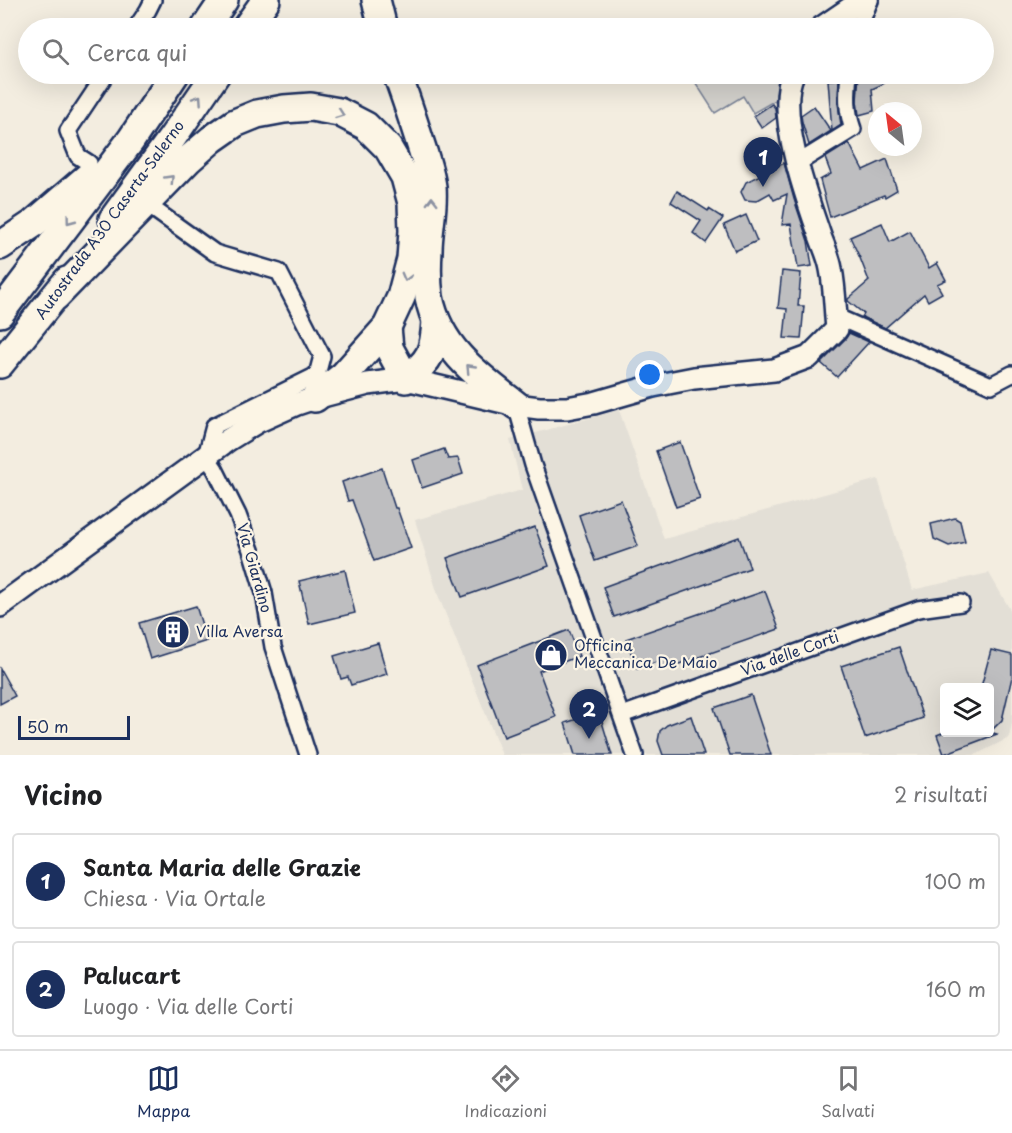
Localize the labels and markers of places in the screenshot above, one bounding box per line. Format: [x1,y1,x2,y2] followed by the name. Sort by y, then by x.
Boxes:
[744,138,783,187] pin: 1
[155,614,191,650] building icon: Villa Aversa
[196,619,284,642] place label: Villa Aversa
[574,633,717,673] place label: Officina Meccanica De Maio
[533,637,569,673] shop icon: Officina Meccanica De Maio
[570,690,608,739] pin: 2

